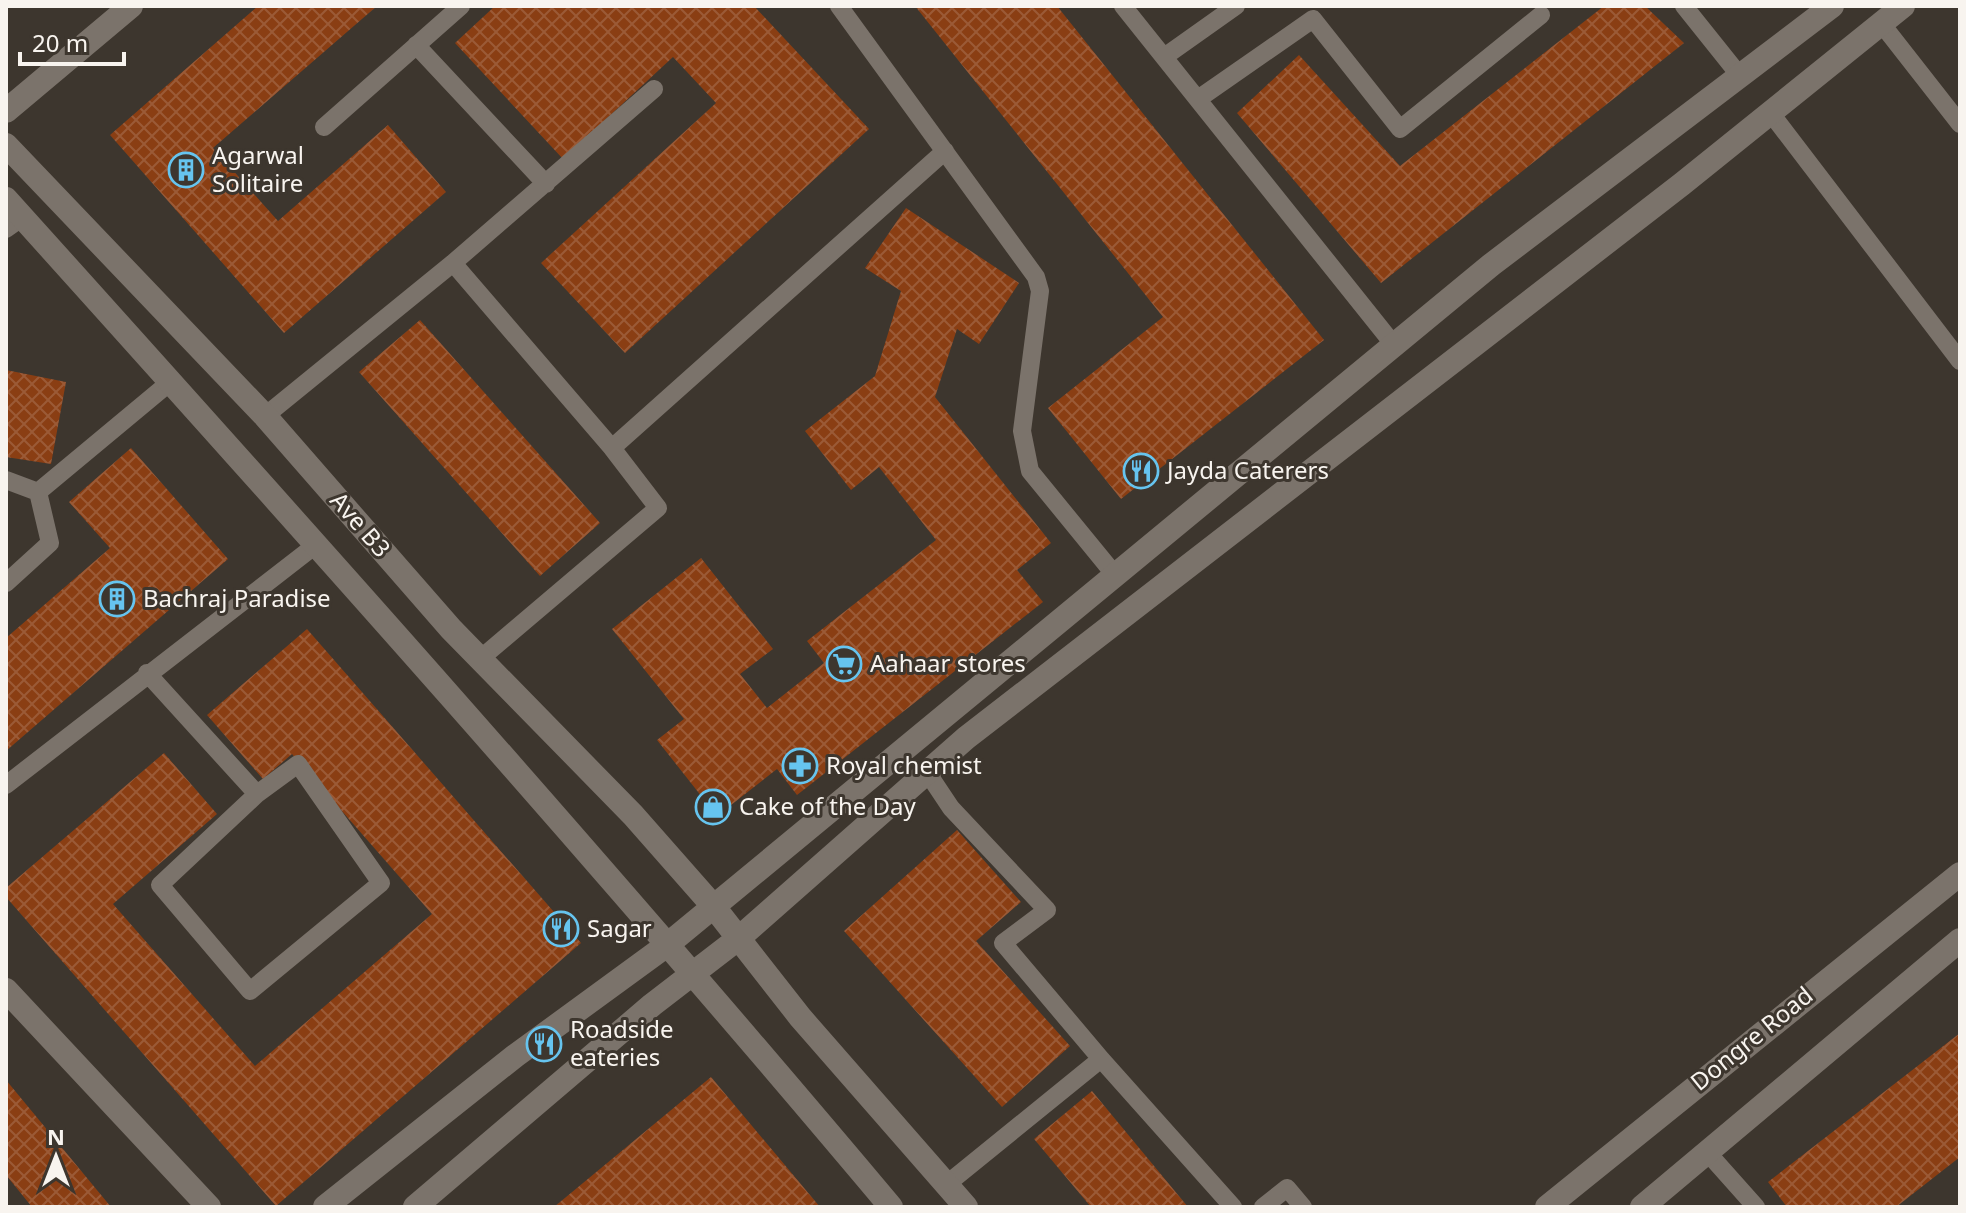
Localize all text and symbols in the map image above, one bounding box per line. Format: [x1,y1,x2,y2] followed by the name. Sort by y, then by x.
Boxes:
[20,16,124,66] scale bar
[32,26,88,59] text: 20 m
[212,138,304,199] place label: Agarwal Solitaire
[167,151,205,189] building icon: Agarwal Solitaire
[1122,452,1160,490] restaurant icon: Jayda Caterers
[1165,453,1329,486] place label: Jayda Caterers
[324,484,399,564] street label: Ave B3
[98,580,136,618] building icon: Bachraj Paradise
[143,581,331,614] place label: Bachraj Paradise
[825,645,863,683] supermarket icon: Aahaar stores
[870,646,1026,679] place label: Aahaar stores
[781,747,819,785] pharmacy icon: Royal chemist
[826,748,982,781] place label: Royal chemist
[694,788,732,826] shop icon: Cake of the Day
[739,789,916,822] place label: Cake of the Day
[542,910,580,948] restaurant icon: Sagar
[587,911,652,944] place label: Sagar
[1683,978,1819,1097] street label: Dongre Road
[570,1012,674,1073] place label: Roadside eateries
[525,1025,563,1063] restaurant icon: Roadside eateries
[16,1117,96,1197] north arrow
[47,1121,65,1151] text: N

